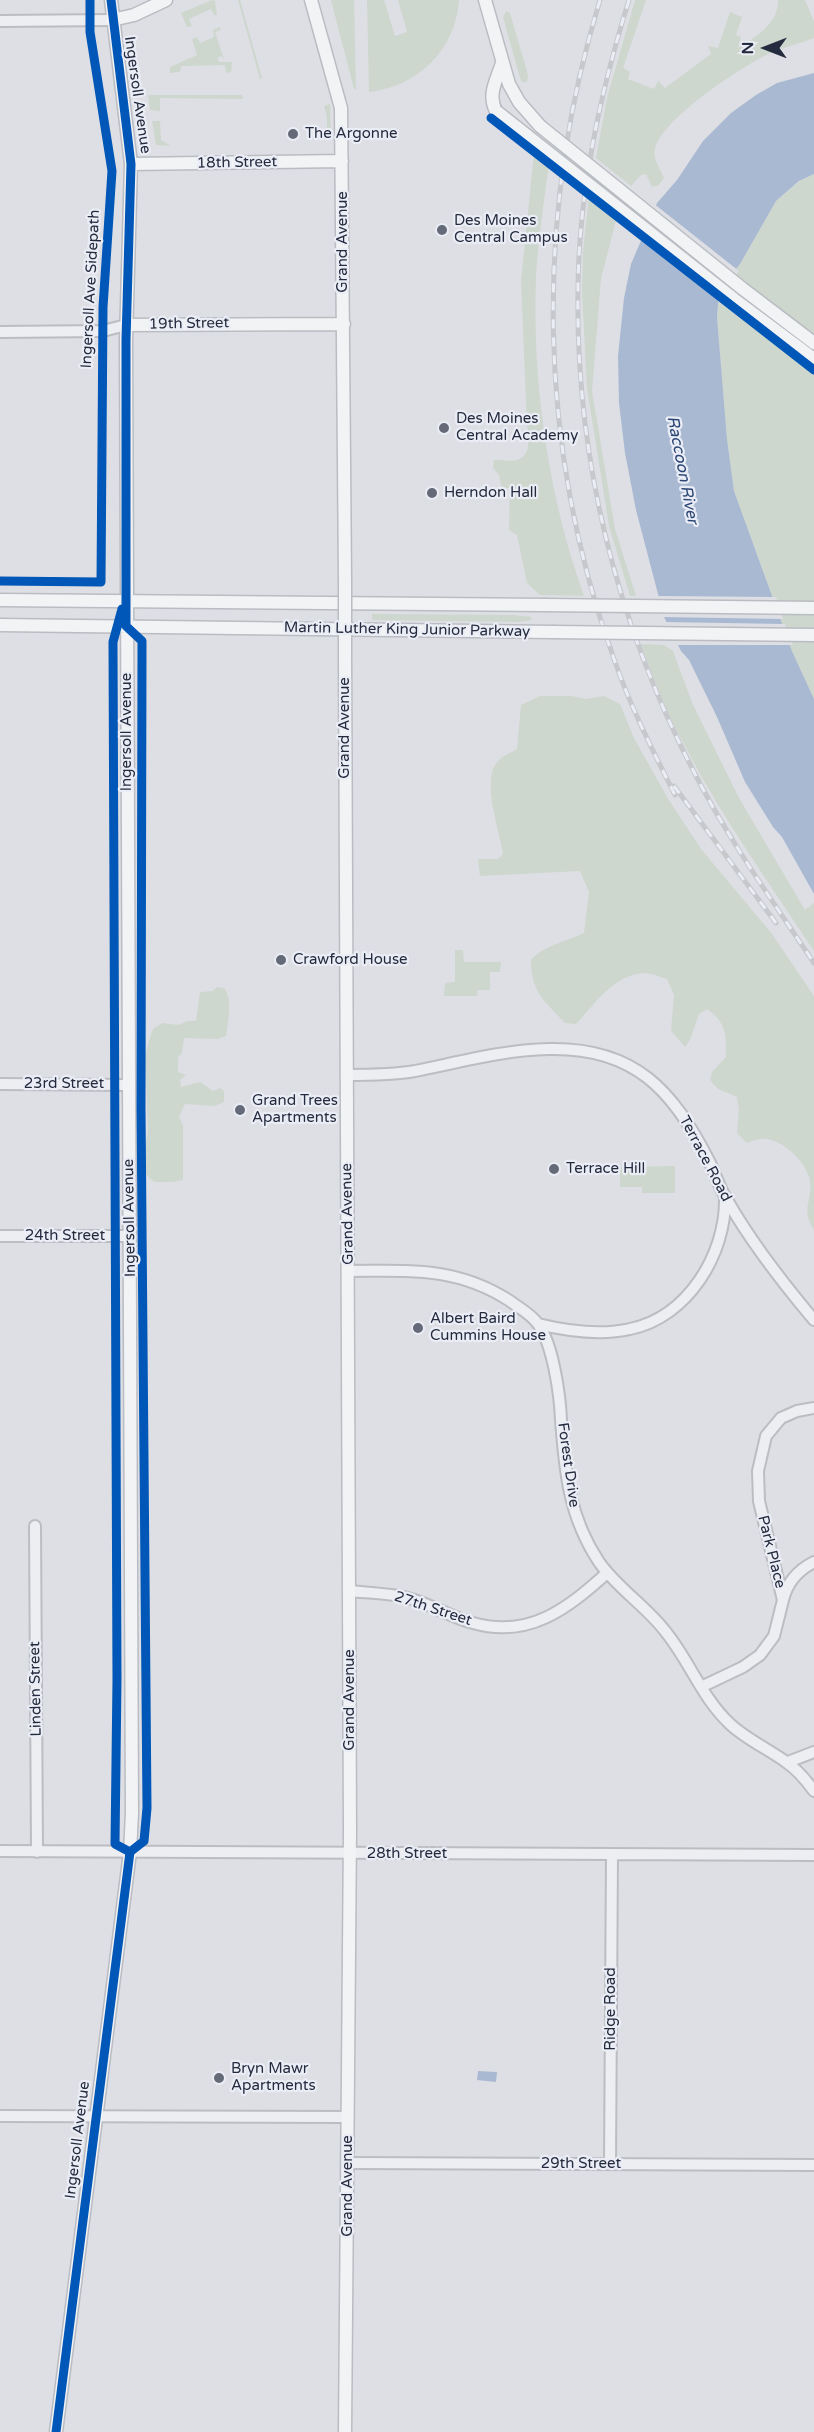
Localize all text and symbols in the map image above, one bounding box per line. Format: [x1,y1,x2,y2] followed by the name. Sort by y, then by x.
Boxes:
[736,18,796,78] north arrow
[120,35,154,155] street label: Ingersoll Avenue
[738,42,758,54] text: N
[305,125,398,143] place label: The Argonne
[286,127,300,141] marker: The Argonne
[197,153,277,173] street label: 18th Street
[334,191,352,293] street label: Grand Avenue
[78,209,104,369] street label: Ingersoll Ave Sidepath
[454,212,568,247] place label: Des Moines Central Campus
[435,223,449,237] marker: Des Moines Central Campus
[149,314,229,334] street label: 19th Street
[456,410,578,445] place label: Des Moines Central Academy
[662,414,702,526] water label: Raccoon River
[437,421,451,435] marker: Des Moines Central Academy
[444,484,537,502] place label: Herndon Hall
[425,486,439,500] marker: Herndon Hall
[284,619,530,641] street label: Martin Luther King Junior Parkway
[118,673,136,791] street label: Ingersoll Avenue
[336,677,354,779] street label: Grand Avenue
[293,951,408,969] place label: Crawford House
[274,953,288,967] marker: Crawford House
[24,1075,104,1093] street label: 23rd Street
[252,1092,338,1127] place label: Grand Trees Apartments
[233,1103,247,1117] marker: Grand Trees Apartments
[675,1113,735,1205] street label: Terrace Road
[120,1159,140,1277] street label: Ingersoll Avenue
[566,1160,645,1178] place label: Terrace Hill
[547,1162,561,1176] marker: Terrace Hill
[338,1163,358,1265] street label: Grand Avenue
[25,1227,105,1245] street label: 24th Street
[430,1310,546,1345] place label: Albert Baird Cummins House
[411,1321,425,1335] marker: Albert Baird Cummins House
[553,1421,583,1509] street label: Forest Drive
[753,1514,789,1590] street label: Park Place
[392,1588,474,1630] street label: 27th Street
[26,1641,46,1737] street label: Linden Street
[341,1649,359,1751] street label: Grand Avenue
[367,1845,447,1863] street label: 28th Street
[602,1967,620,2051] street label: Ridge Road
[231,2060,316,2095] place label: Bryn Mawr Apartments
[212,2071,226,2085] marker: Bryn Mawr Apartments
[62,2080,94,2200] street label: Ingersoll Avenue
[339,2135,357,2237] street label: Grand Avenue
[541,2155,621,2173] street label: 29th Street

